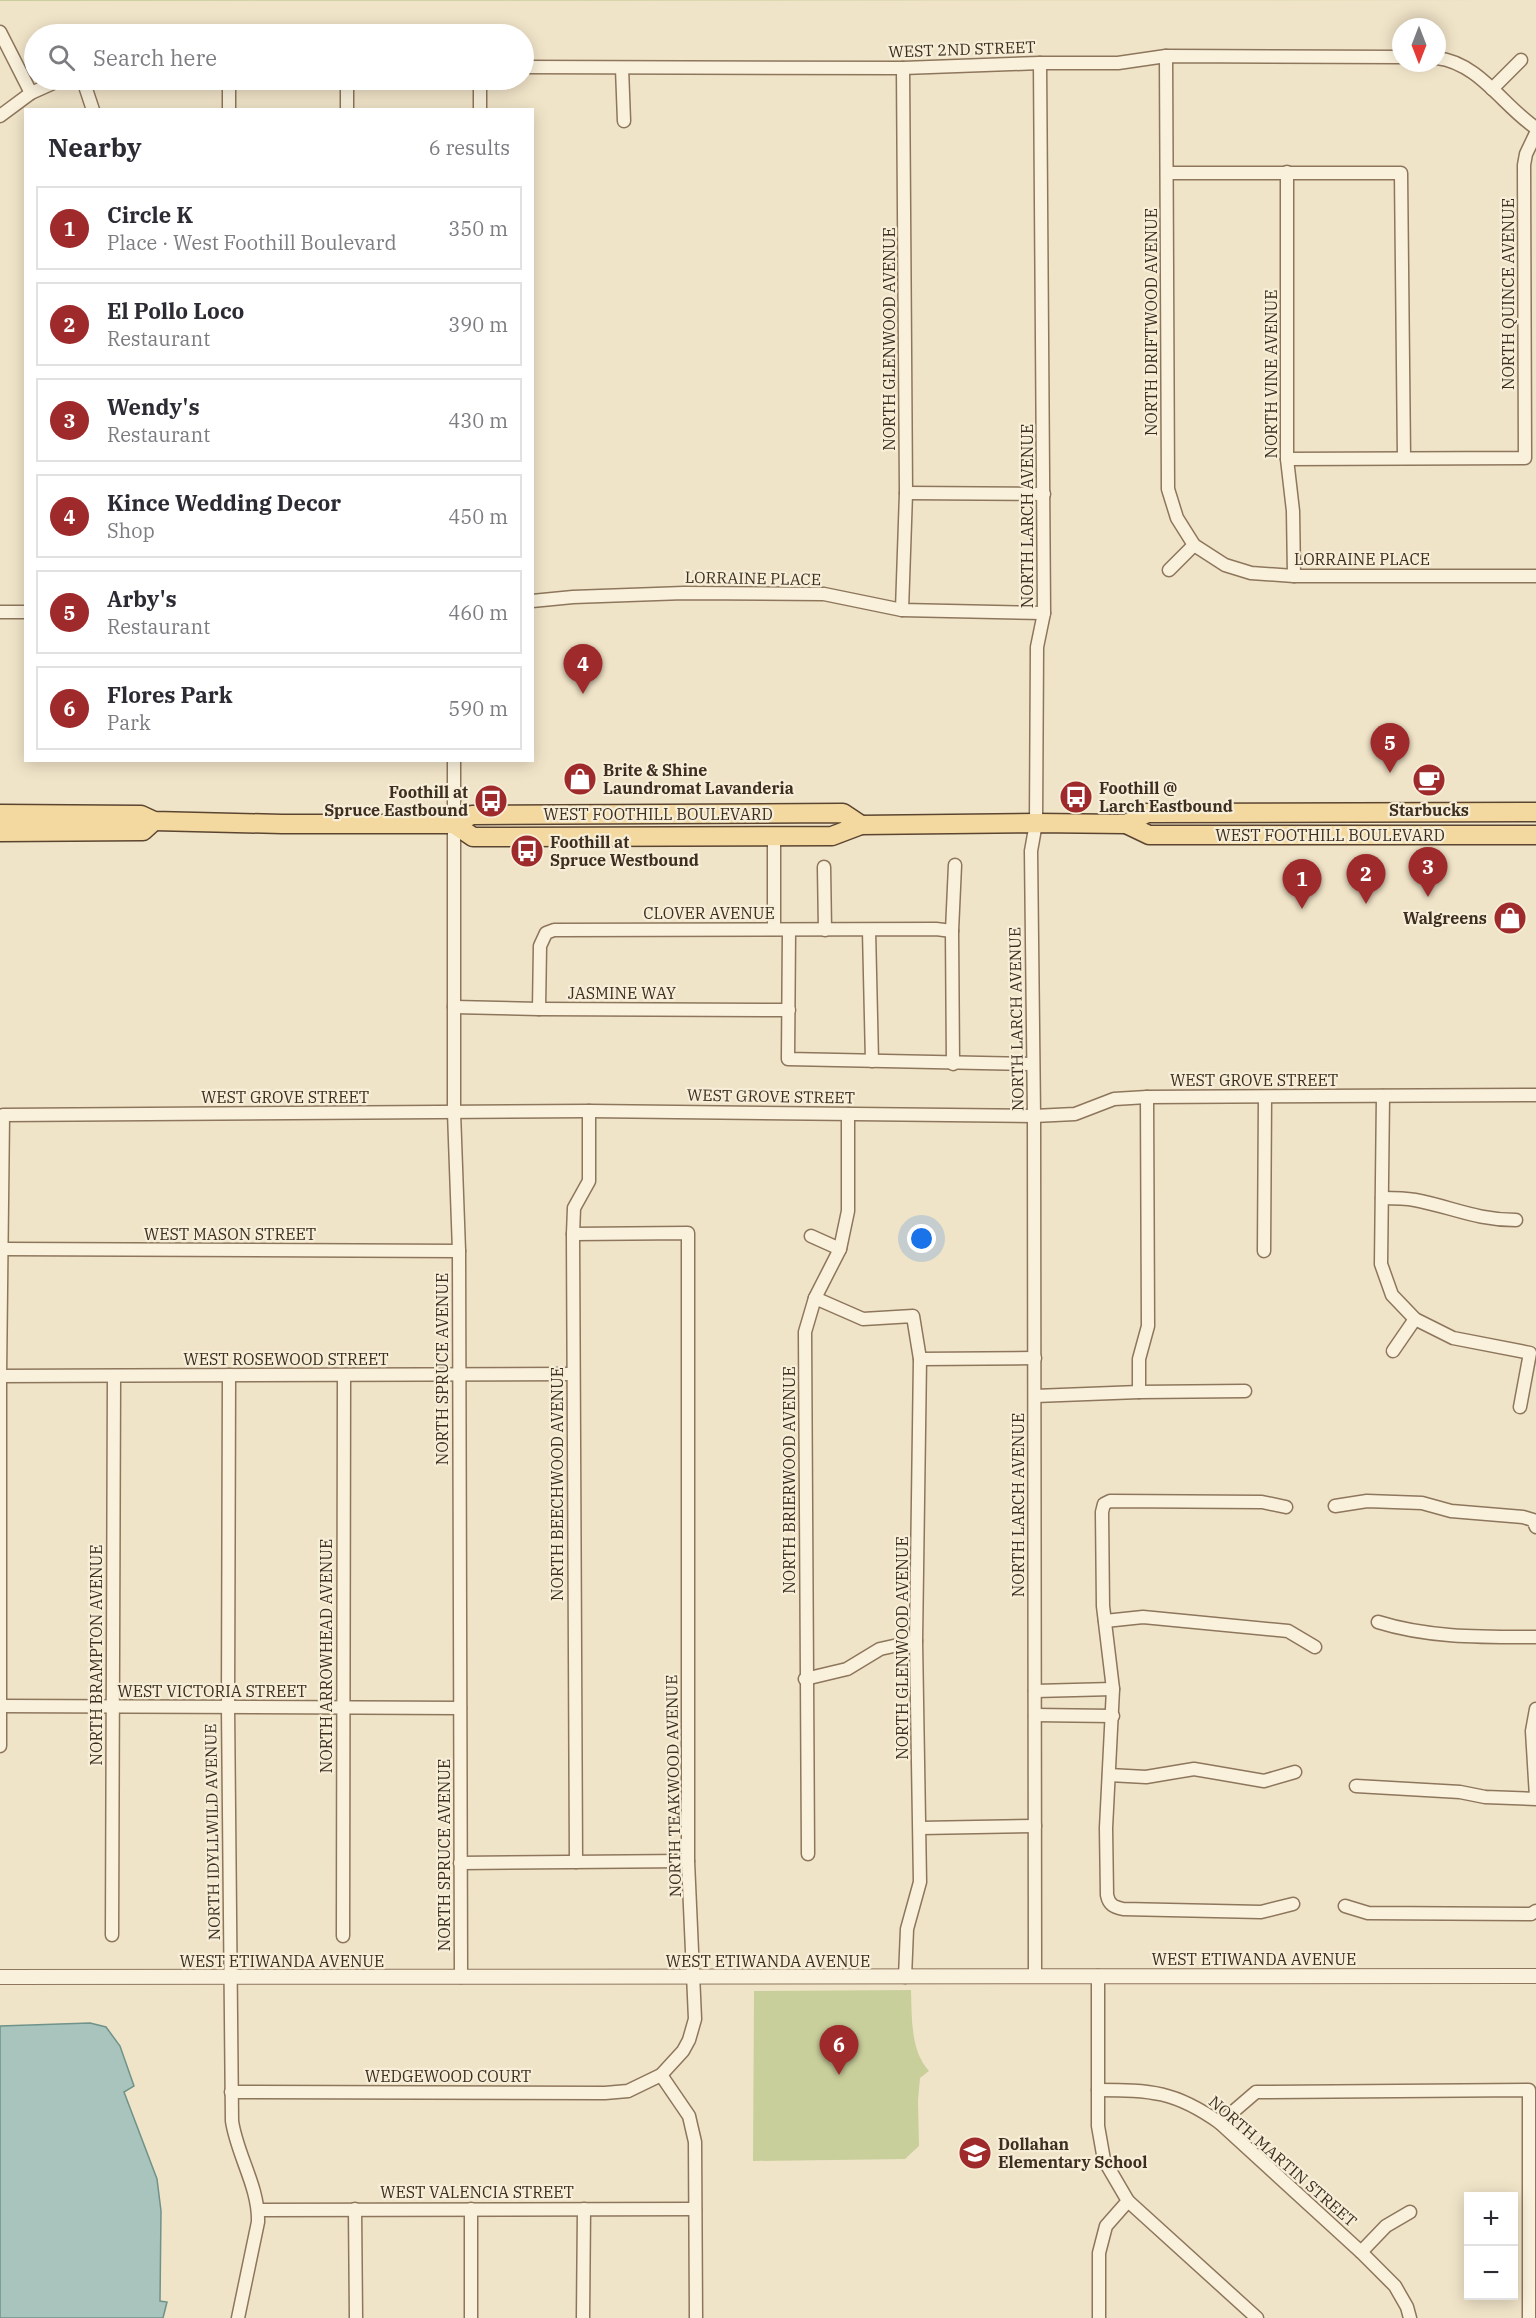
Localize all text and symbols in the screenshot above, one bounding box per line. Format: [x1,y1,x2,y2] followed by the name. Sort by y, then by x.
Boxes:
[1392,18,1446,72] north arrow
[24,24,534,90] search box
[888,36,1036,62] street label: WEST 2ND STREET
[45,41,78,74] icon: search
[93,43,217,72] text: Search here
[48,130,142,164] text: Nearby
[429,134,510,161] text: 6 results
[1498,198,1518,390] street label: NORTH QUINCE AVENUE
[107,200,193,229] text: Circle K
[1141,208,1161,436] street label: NORTH DRIFTWOOD AVENUE
[64,215,76,242] text: 1
[448,215,508,242] text: 350 m
[879,227,899,451] street label: NORTH GLENWOOD AVENUE
[107,229,397,256] text: Place · West Foothill Boulevard
[1261,289,1281,459] street label: NORTH VINE AVENUE
[107,296,244,325] text: El Pollo Loco
[64,311,76,338] text: 2
[448,311,508,338] text: 390 m
[107,325,210,352] text: Restaurant
[107,392,200,421] text: Wendy's
[64,407,76,434] text: 3
[448,407,508,434] text: 430 m
[107,421,210,448] text: Restaurant
[1017,424,1037,608] street label: NORTH LARCH AVENUE
[107,488,341,517] text: Kince Wedding Decor
[64,503,76,530] text: 4
[448,503,508,530] text: 450 m
[107,517,155,544] text: Shop
[1294,549,1430,569] street label: LORRAINE PLACE
[685,567,821,589] street label: LORRAINE PLACE
[107,584,177,613] text: Arby's
[64,599,76,626] text: 5
[448,599,508,626] text: 460 m
[107,613,210,640] text: Restaurant
[564,644,602,694] pin: 4
[107,680,232,709] text: Flores Park
[64,695,76,722] text: 6
[448,695,508,722] text: 590 m
[107,709,151,736] text: Park
[1370,724,1410,773] pin: 5
[603,760,794,798] place label: Brite & Shine Laundromat Lavanderia
[562,761,598,797] shop icon: Brite & Shine Laundromat Lavanderia
[1411,762,1447,798] cafe icon: Starbucks
[1099,778,1233,816] place label: Foothill @ Larch Eastbound
[1058,779,1094,815] bus stop icon: Foothill @ Larch Eastbound
[324,782,468,820] place label: Foothill at Spruce Eastbound
[473,783,509,819] bus stop icon: Foothill at Spruce Eastbound
[1389,800,1469,820] place label: Starbucks
[543,804,773,824] street label: WEST FOOTHILL BOULEVARD
[1215,825,1445,845] street label: WEST FOOTHILL BOULEVARD
[550,832,699,870] place label: Foothill at Spruce Westbound
[509,833,545,869] bus stop icon: Foothill at Spruce Westbound
[1408,848,1448,897] pin: 3
[1346,854,1386,904] pin: 2
[1282,860,1322,909] pin: 1
[1492,900,1528,936] shop icon: Walgreens
[643,903,775,923] street label: CLOVER AVENUE
[1403,908,1487,928] place label: Walgreens
[1004,927,1028,1111] street label: NORTH LARCH AVENUE
[568,983,676,1003] street label: JASMINE WAY
[1170,1070,1338,1090] street label: WEST GROVE STREET
[687,1085,855,1107] street label: WEST GROVE STREET
[201,1087,369,1107] street label: WEST GROVE STREET
[144,1224,316,1244] street label: WEST MASON STREET
[907,1224,936,1253] your location
[432,1273,452,1465] street label: NORTH SPRUCE AVENUE
[183,1349,389,1369] street label: WEST ROSEWOOD STREET
[779,1366,799,1594] street label: NORTH BRIERWOOD AVENUE
[547,1367,567,1601] street label: NORTH BEECHWOOD AVENUE
[1008,1413,1028,1597] street label: NORTH LARCH AVENUE
[892,1536,912,1760] street label: NORTH GLENWOOD AVENUE
[316,1539,336,1773] street label: NORTH ARROWHEAD AVENUE
[86,1544,106,1766] street label: NORTH BRAMPTON AVENUE
[661,1674,685,1898] street label: NORTH TEAKWOOD AVENUE
[117,1681,307,1701] street label: WEST VICTORIA STREET
[200,1723,224,1941] street label: NORTH IDYLLWILD AVENUE
[434,1759,454,1951] street label: NORTH SPRUCE AVENUE
[1152,1949,1356,1969] street label: WEST ETIWANDA AVENUE
[180,1951,384,1971] street label: WEST ETIWANDA AVENUE
[666,1951,870,1971] street label: WEST ETIWANDA AVENUE
[820,2026,858,2075] pin: 6
[365,2066,531,2086] street label: WEDGEWOOD COURT
[1205,2091,1361,2231] street label: NORTH MARTIN STREET
[998,2134,1147,2172] place label: Dollahan Elementary School
[957,2135,993,2171] school or university icon: Dollahan Elementary School
[380,2182,574,2202] street label: WEST VALENCIA STREET
[1464,2192,1518,2300] map controls
[1464,2192,1518,2246] button: +
[1464,2246,1518,2300] button: −

